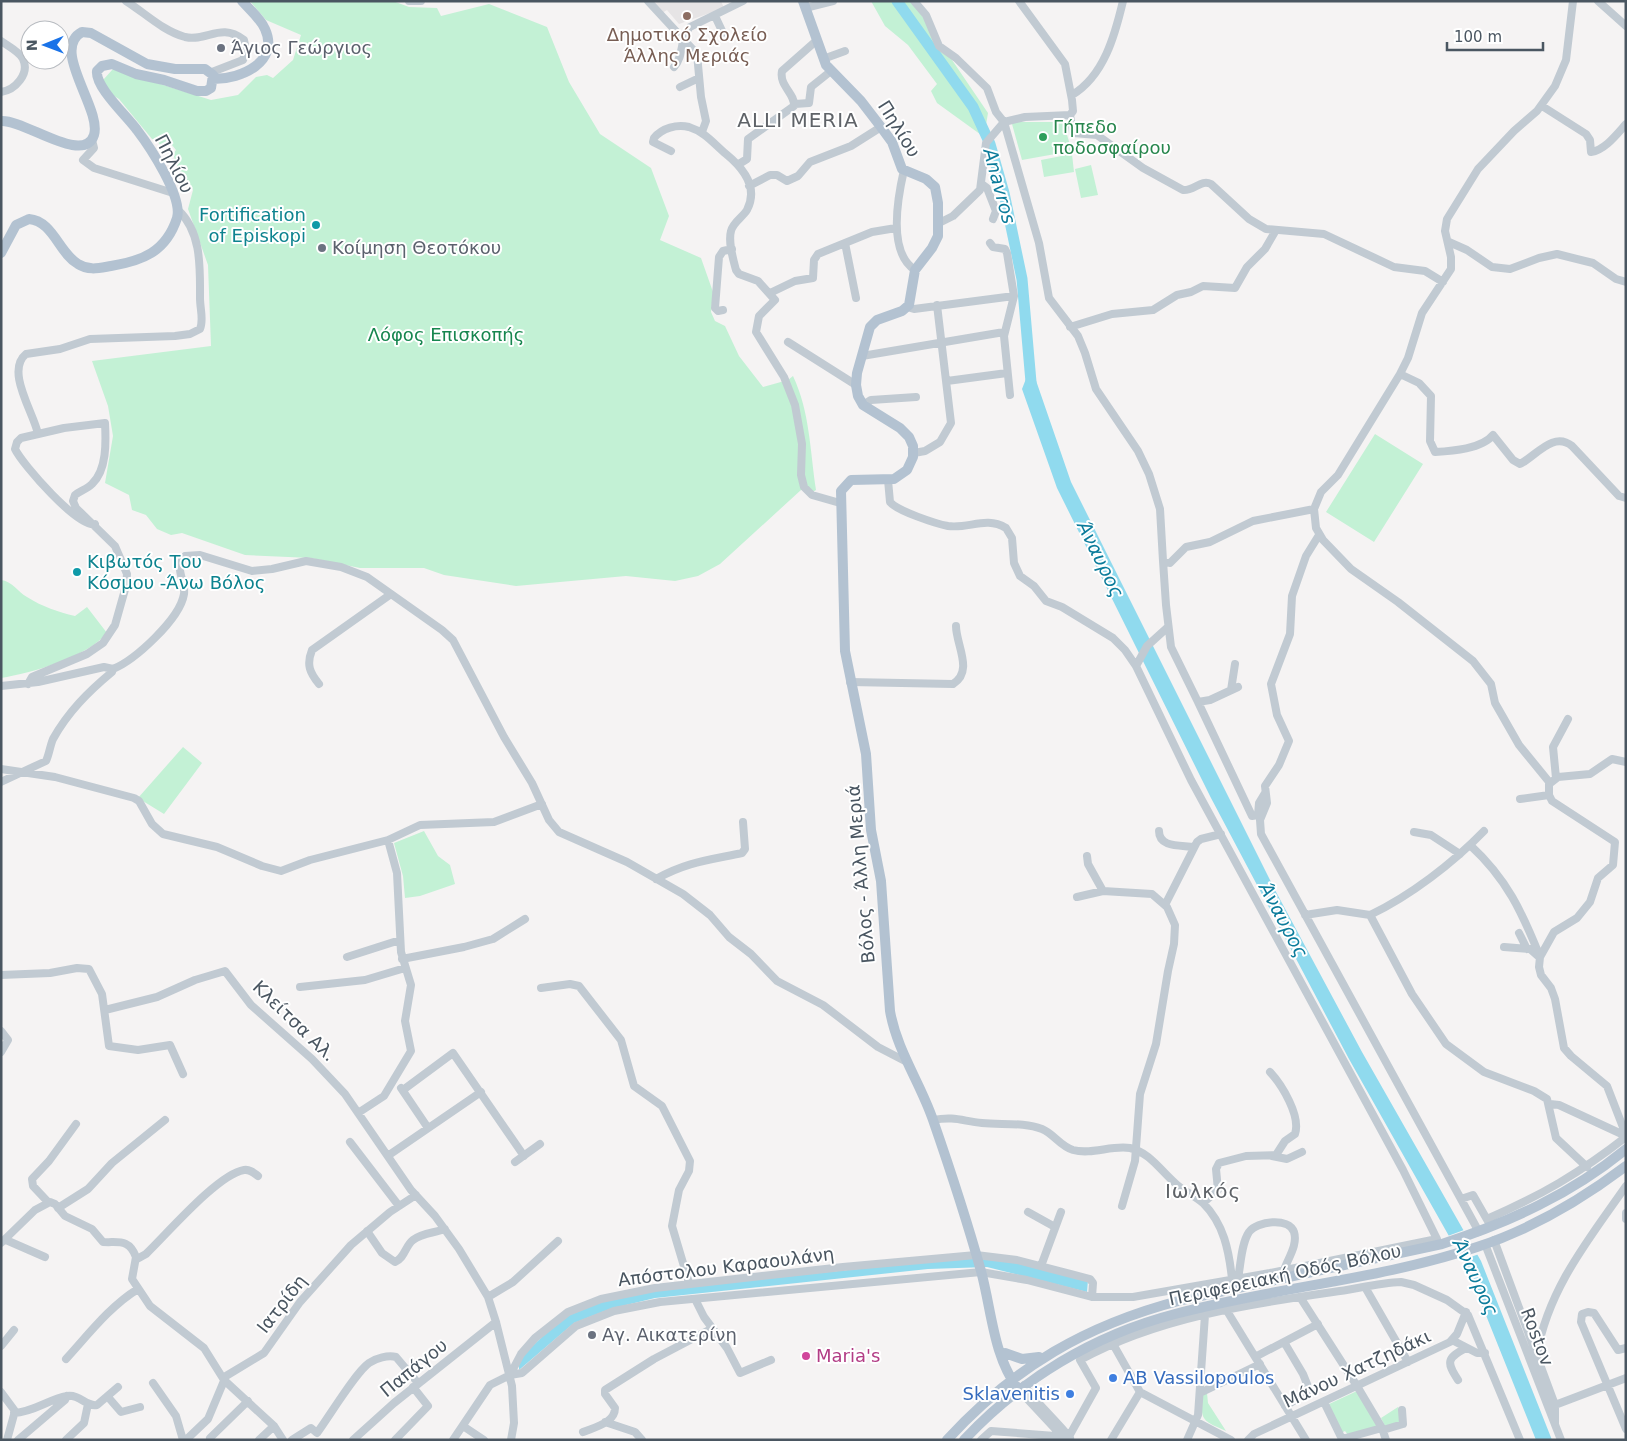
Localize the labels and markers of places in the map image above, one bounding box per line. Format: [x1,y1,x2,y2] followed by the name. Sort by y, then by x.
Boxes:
[681,10,693,22] marker: Δημοτικό Σχολείο Άλλης Μεριάς
[607,24,767,66] place label: Δημοτικό Σχολείο Άλλης Μεριάς
[231,37,372,58] place label: Άγιος Γεώργιος
[215,42,227,54] marker: Άγιος Γεώργιος
[1053,116,1171,158] place label: Γήπεδο ποδοσφαίρου
[1037,131,1049,143] marker: Γήπεδο ποδοσφαίρου
[199,204,306,246] place label: Fortification of Episkopi
[310,219,322,231] marker: Fortification of Episkopi
[332,237,501,258] place label: Κοίμηση Θεοτόκου
[316,242,328,254] marker: Κοίμηση Θεοτόκου
[87,551,265,593] place label: Κιβωτός Του Κόσμου -Άνω Βόλος
[71,566,83,578] marker: Κιβωτός Του Κόσμου -Άνω Βόλος
[602,1324,737,1345] place label: Αγ. Αικατερίνη
[586,1329,598,1341] marker: Αγ. Αικατερίνη
[816,1345,880,1366] place label: Maria's
[800,1350,812,1362] marker: Maria's
[1123,1367,1274,1388] place label: AB Vassilopoulos
[1107,1372,1119,1384] marker: AB Vassilopoulos
[963,1383,1060,1404] place label: Sklavenitis
[1064,1388,1076,1400] marker: Sklavenitis

